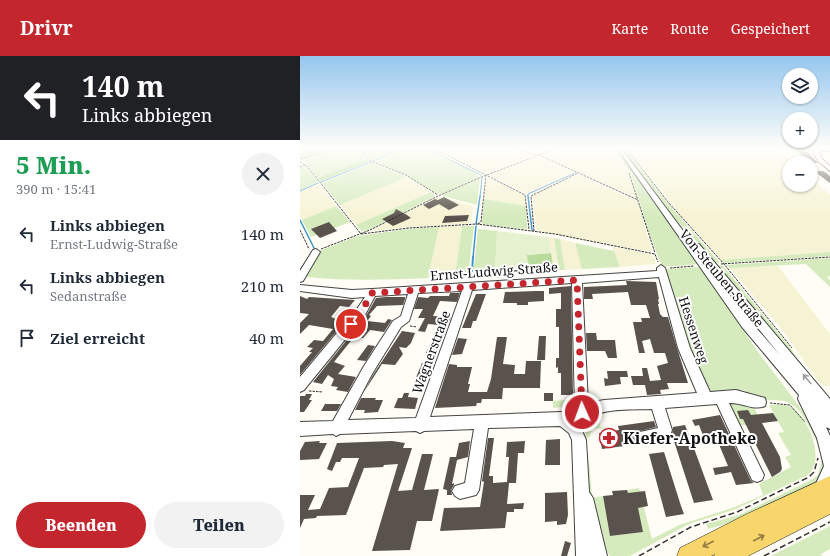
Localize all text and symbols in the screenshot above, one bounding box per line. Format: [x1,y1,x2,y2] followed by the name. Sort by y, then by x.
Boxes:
[20,15,73,41] text: Drivr
[612,19,648,38] text: Karte
[670,19,709,38] text: Route
[731,19,810,38] text: Gespeichert
[82,67,164,105] text: 140 m
[782,68,818,192] map controls
[782,68,818,104] button: layers
[16,72,68,124] icon: left
[82,103,212,127] text: Links abbiegen
[782,112,818,148] button: +
[16,148,91,181] text: 5 Min.
[242,153,284,195] button: close
[782,156,818,192] button: −
[16,180,96,198] text: 390 m · 15:41
[50,215,165,235] text: Links abbiegen
[16,223,38,245] icon: left
[241,224,284,244] text: 140 m
[676,225,768,331] street label: Von-Steuben-Straße
[50,235,178,253] text: Ernst-Ludwig-Straße
[430,258,559,284] street label: Ernst-Ludwig-Straße
[50,267,165,287] text: Links abbiegen
[16,275,38,297] icon: left
[241,276,284,296] text: 210 m
[50,287,127,305] text: Sedanstraße
[675,294,713,366] street label: Hessenweg
[334,307,368,341] pin
[408,308,454,396] street label: Wagnerstraße
[340,313,362,335] icon: arrive
[16,327,38,349] icon: arrive
[50,328,145,348] text: Ziel erreicht
[249,328,284,348] text: 40 m
[802,374,811,384] one-way arrow
[561,391,603,433] position arrow
[598,427,620,449] pharmacy icon: Kiefer-Apotheke
[623,427,756,449] place label: Kiefer-Apotheke
[16,502,146,548] button: Beenden
[154,502,284,548] button: Teilen
[753,534,765,541] one-way arrow
[703,541,715,549] one-way arrow

